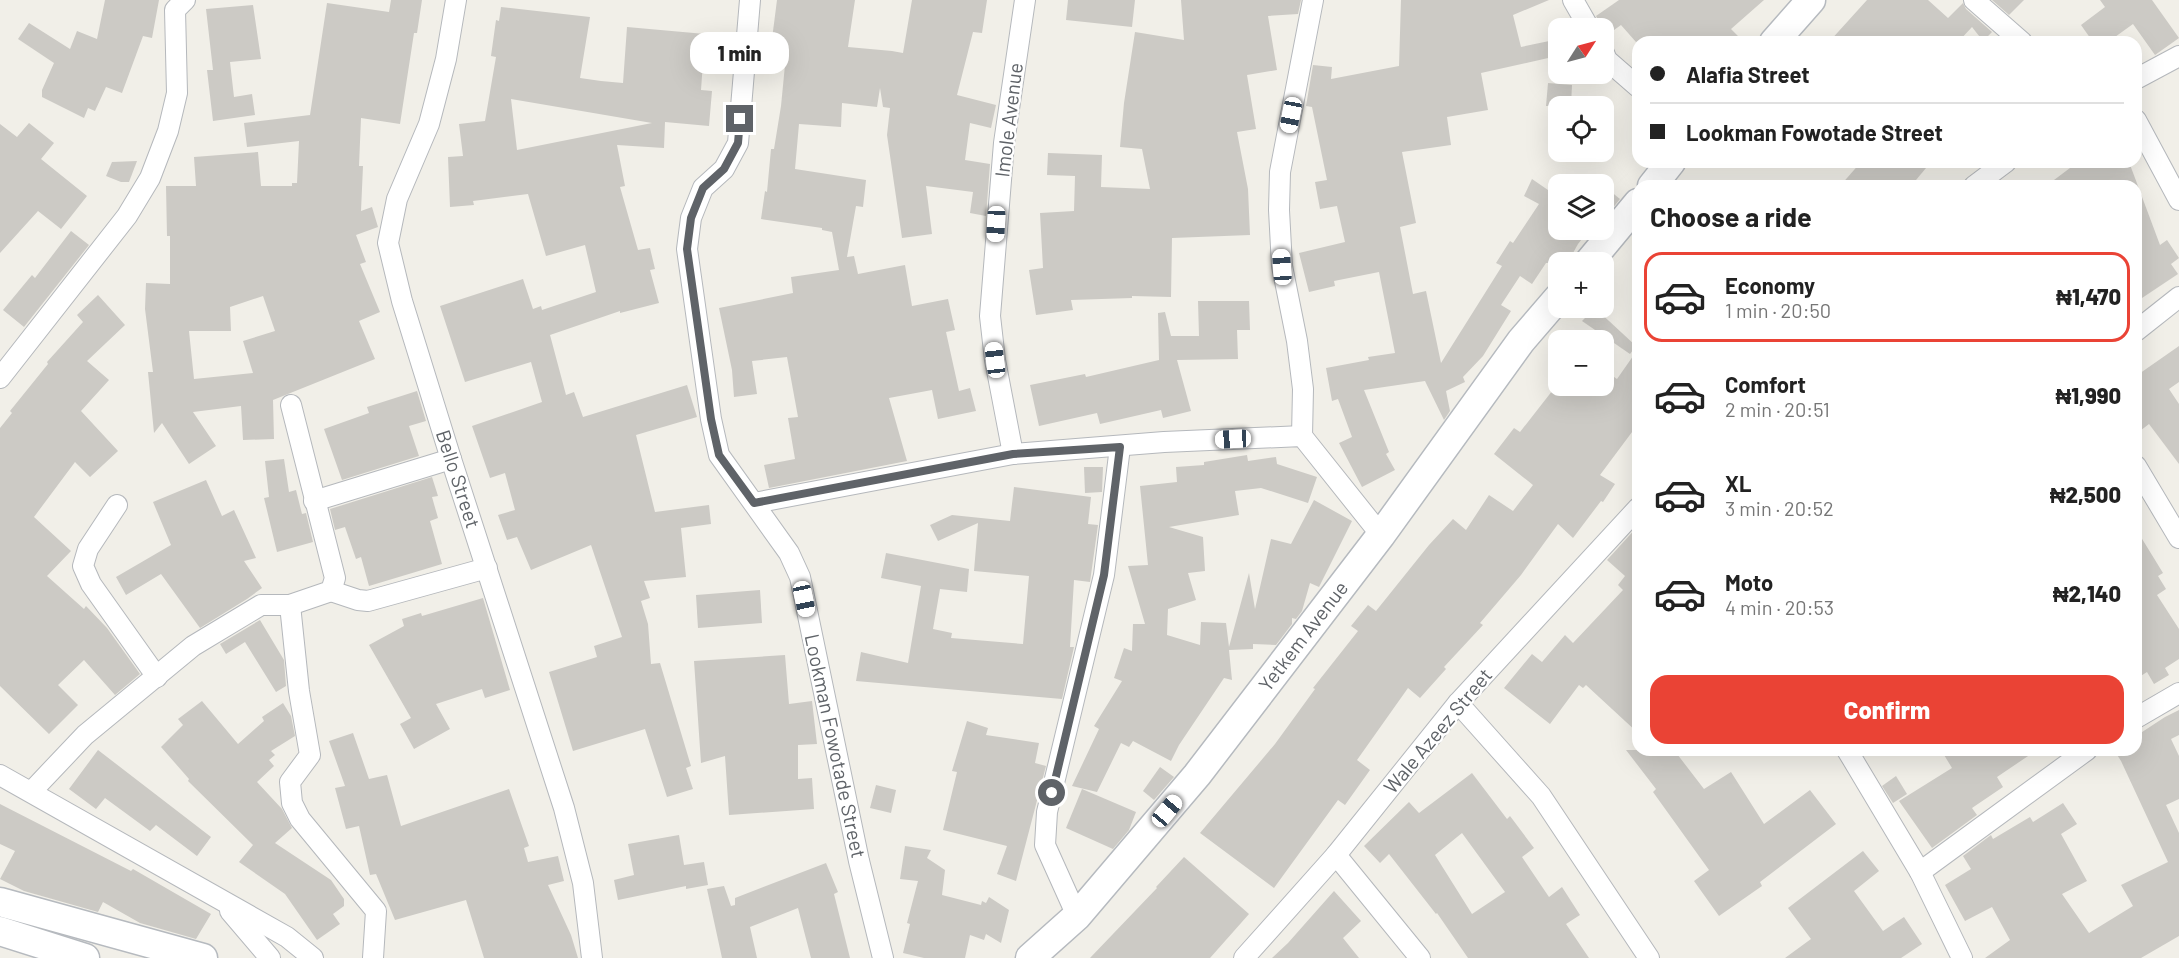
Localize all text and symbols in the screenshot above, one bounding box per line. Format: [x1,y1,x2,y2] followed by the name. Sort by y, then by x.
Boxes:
[1548,18,1614,84] north arrow
[1548,18,1614,396] map controls
[690,32,789,74] callout: 1 min
[718,41,761,65] text: 1 min
[989,61,1027,179] street label: Imole Avenue
[1686,61,1810,87] text: Alafia Street
[1279,96,1303,134] car
[1548,96,1614,162] button: locate
[726,105,753,132] route end
[1686,119,1943,145] text: Lookman Fowotade Street
[1548,174,1614,240] button: layers
[1650,200,1812,232] text: Choose a ride
[986,206,1006,242] car
[1272,248,1292,286] car
[1548,252,1614,318] button: +
[1653,270,1707,324] icon: car
[1725,272,1815,298] text: Economy
[2056,283,2121,309] text: ₦1,470
[1725,298,1831,322] text: 1 min · 20:50
[1548,330,1614,396] button: −
[984,341,1006,379] car
[1653,369,1707,423] icon: car
[1725,371,1806,397] text: Comfort
[2055,382,2121,408] text: ₦1,990
[1725,397,1830,421] text: 2 min · 20:51
[432,427,486,531] street label: Bello Street
[1215,429,1251,449] car
[1653,468,1707,522] icon: car
[1725,470,1751,496] text: XL
[2050,481,2121,507] text: ₦2,500
[1725,496,1834,520] text: 3 min · 20:52
[1653,567,1707,621] icon: car
[1725,569,1773,595] text: Moto
[1253,576,1352,695] street label: Yetkem Avenue
[791,580,817,618] car
[2053,580,2121,606] text: ₦2,140
[1725,595,1834,619] text: 4 min · 20:53
[801,632,871,860] street label: Lookman Fowotade Street
[1378,663,1497,798] street label: Wale Azeez Street
[1650,675,2124,744] button: Confirm
[1038,779,1065,806] route start
[1149,791,1185,831] car

